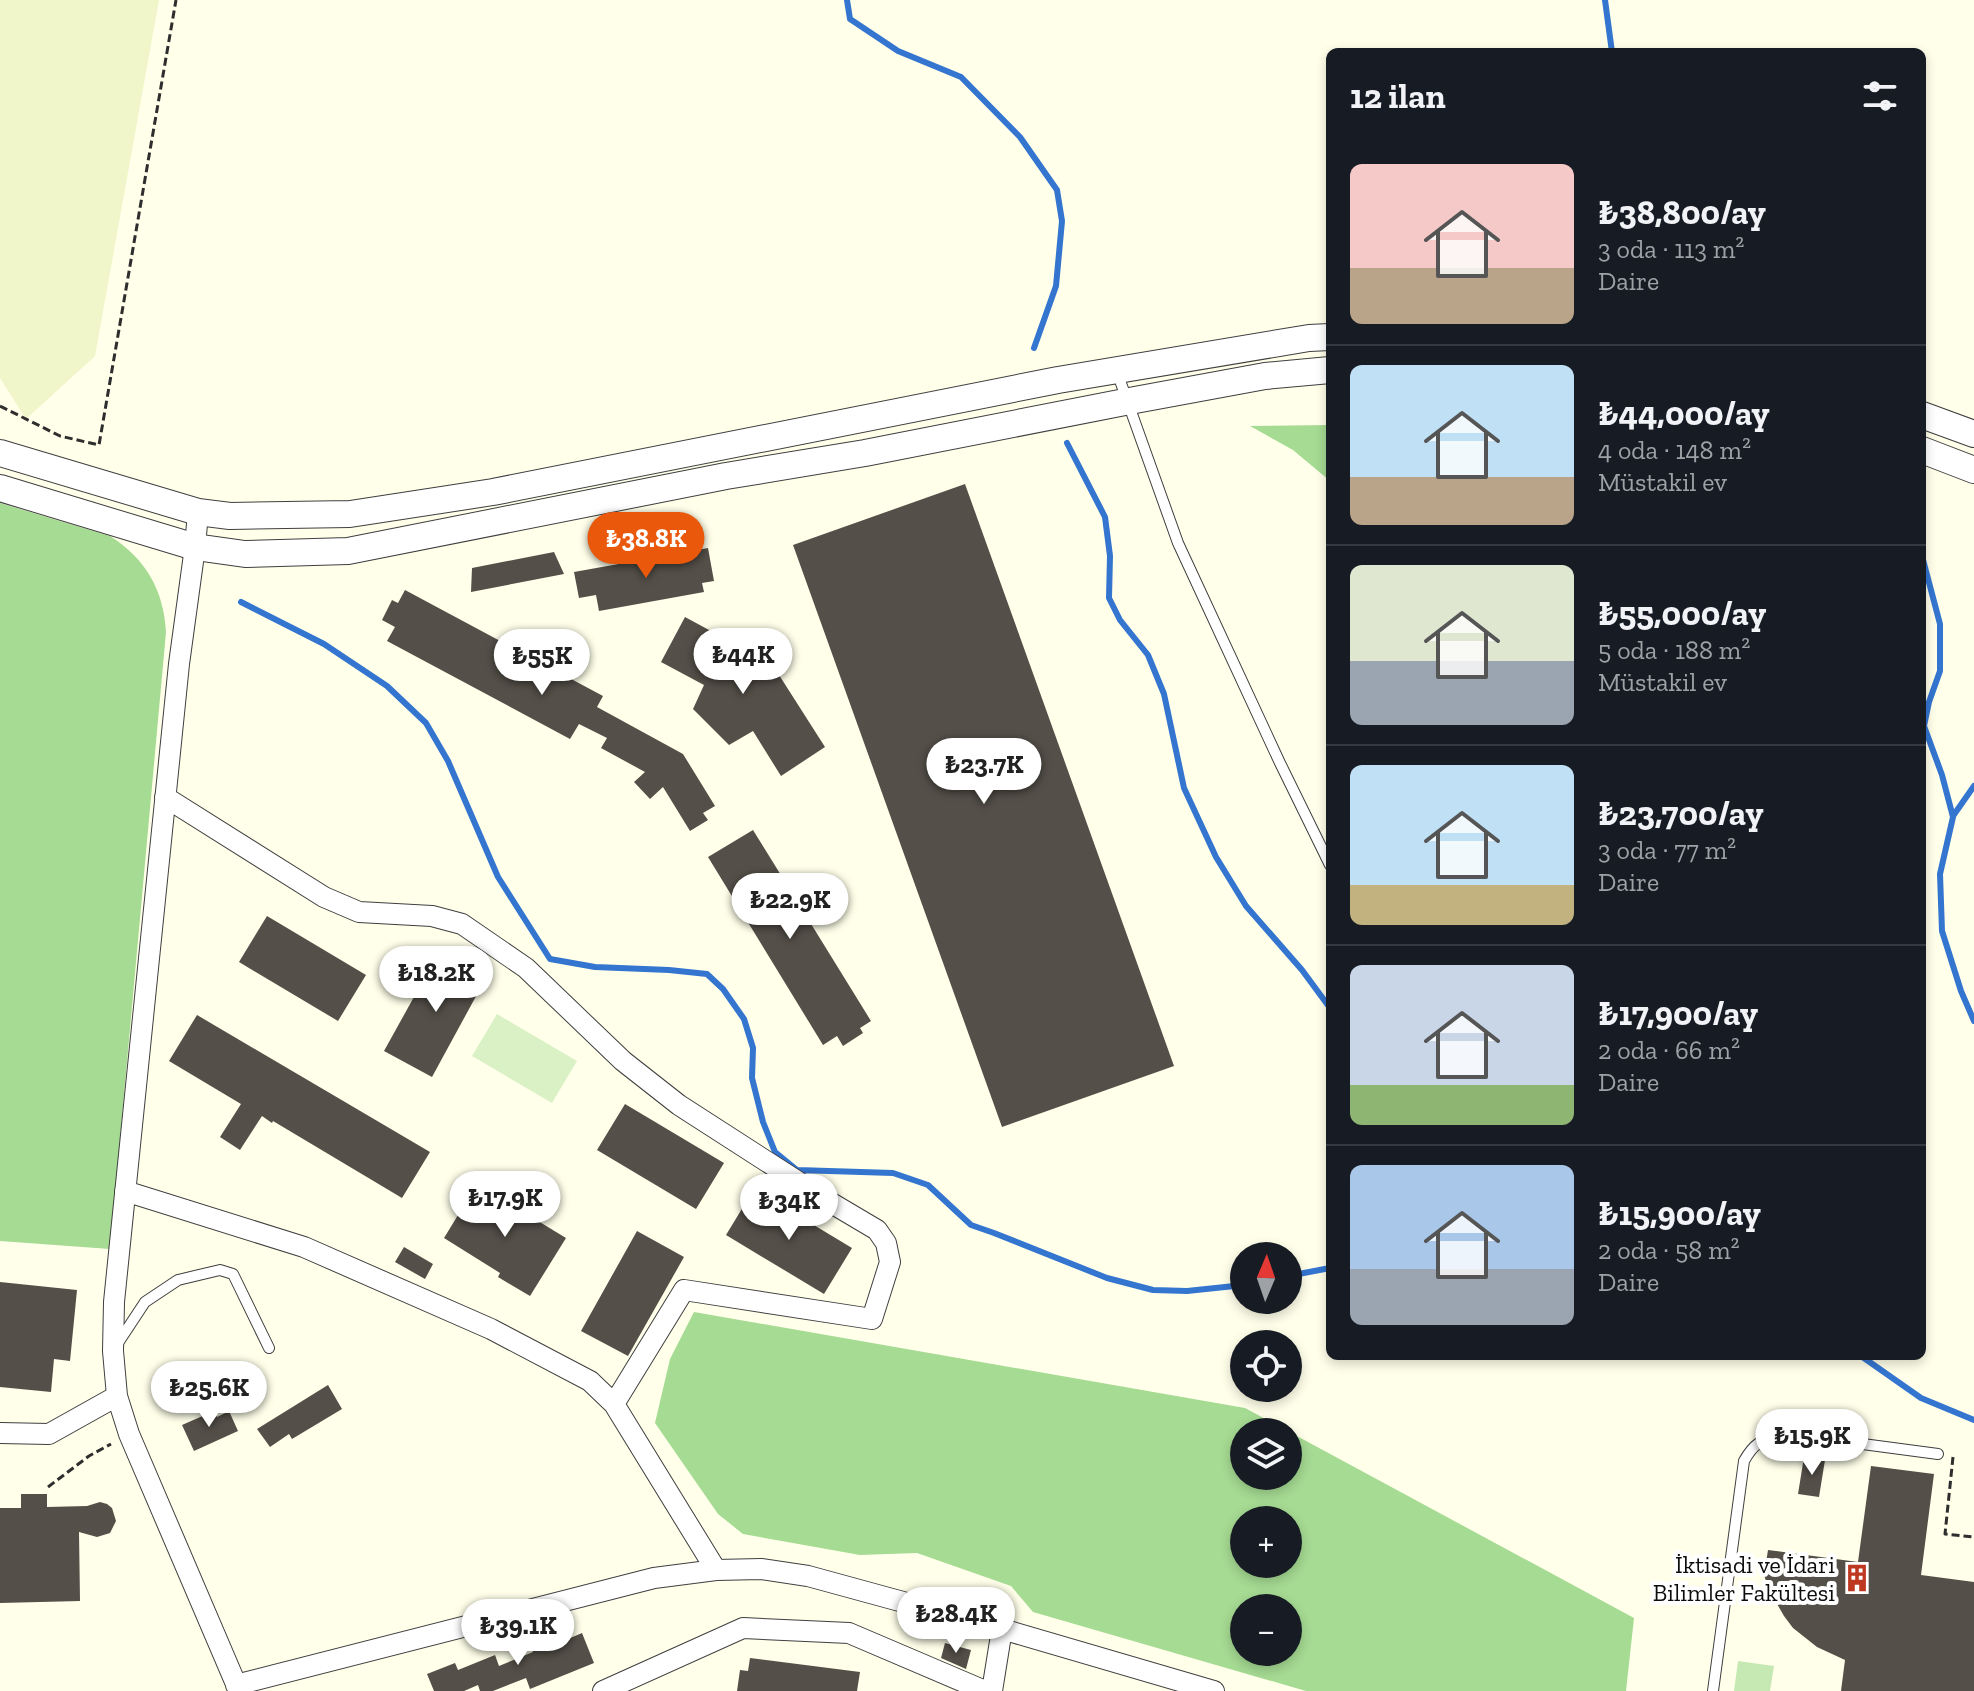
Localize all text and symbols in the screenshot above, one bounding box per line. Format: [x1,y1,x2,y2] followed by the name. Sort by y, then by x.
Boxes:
[1858,74,1902,118] icon: filters
[1350,76,1446,117] text: 12 ilan
[1598,192,1766,233] text: ₺38,800/ay
[1414,196,1510,292] icon: home
[1598,233,1744,265] text: 3 oda · 113 m²
[1598,265,1659,297] text: Daire
[1598,393,1769,434] text: ₺44,000/ay
[1414,397,1510,493] icon: home
[1598,434,1751,466] text: 4 oda · 148 m²
[1598,466,1727,498] text: Müstakil ev
[581,512,711,580] pin: ₺38.8K
[605,522,687,554] text: ₺38.8K
[1598,593,1766,634] text: ₺55,000/ay
[1414,597,1510,693] icon: home
[696,628,790,696] pin: ₺44K
[495,629,589,697] pin: ₺55K
[1598,634,1750,666] text: 5 oda · 188 m²
[712,638,774,670] text: ₺44K
[512,639,572,671] text: ₺55K
[1598,666,1727,698] text: Müstakil ev
[919,738,1049,806] pin: ₺23.7K
[944,748,1024,780] text: ₺23.7K
[1598,793,1763,834] text: ₺23,700/ay
[1414,797,1510,893] icon: home
[1598,834,1736,866] text: 3 oda · 77 m²
[1598,866,1659,898] text: Daire
[725,873,855,941] pin: ₺22.9K
[749,883,831,915] text: ₺22.9K
[371,946,501,1014] pin: ₺18.2K
[397,956,475,988] text: ₺18.2K
[1598,993,1758,1034] text: ₺17,900/ay
[1414,997,1510,1093] icon: home
[1598,1034,1740,1066] text: 2 oda · 66 m²
[1598,1066,1659,1098] text: Daire
[440,1171,570,1239] pin: ₺17.9K
[742,1174,836,1242] pin: ₺34K
[468,1181,542,1213] text: ₺17.9K
[758,1184,820,1216] text: ₺34K
[1598,1193,1761,1234] text: ₺15,900/ay
[1414,1197,1510,1293] icon: home
[1598,1234,1740,1266] text: 2 oda · 58 m²
[1230,1242,1302,1314] north arrow
[1230,1242,1302,1666] map controls
[1598,1266,1659,1298] text: Daire
[1230,1330,1302,1402] button: locate
[144,1361,274,1429] pin: ₺25.6K
[169,1371,249,1403] text: ₺25.6K
[1747,1409,1877,1477] pin: ₺15.9K
[1230,1418,1302,1490] button: layers
[1773,1419,1851,1451] text: ₺15.9K
[1230,1506,1302,1578] button: +
[1653,1550,1835,1607] place label: İktisadi ve İdari Bilimler Fakültesi
[1842,1563,1872,1593] building icon: İktisadi ve İdari Bilimler Fakültesi
[891,1587,1021,1655] pin: ₺28.4K
[1230,1594,1302,1666] button: −
[915,1597,997,1629] text: ₺28.4K
[453,1599,583,1667] pin: ₺39.1K
[479,1609,557,1641] text: ₺39.1K

